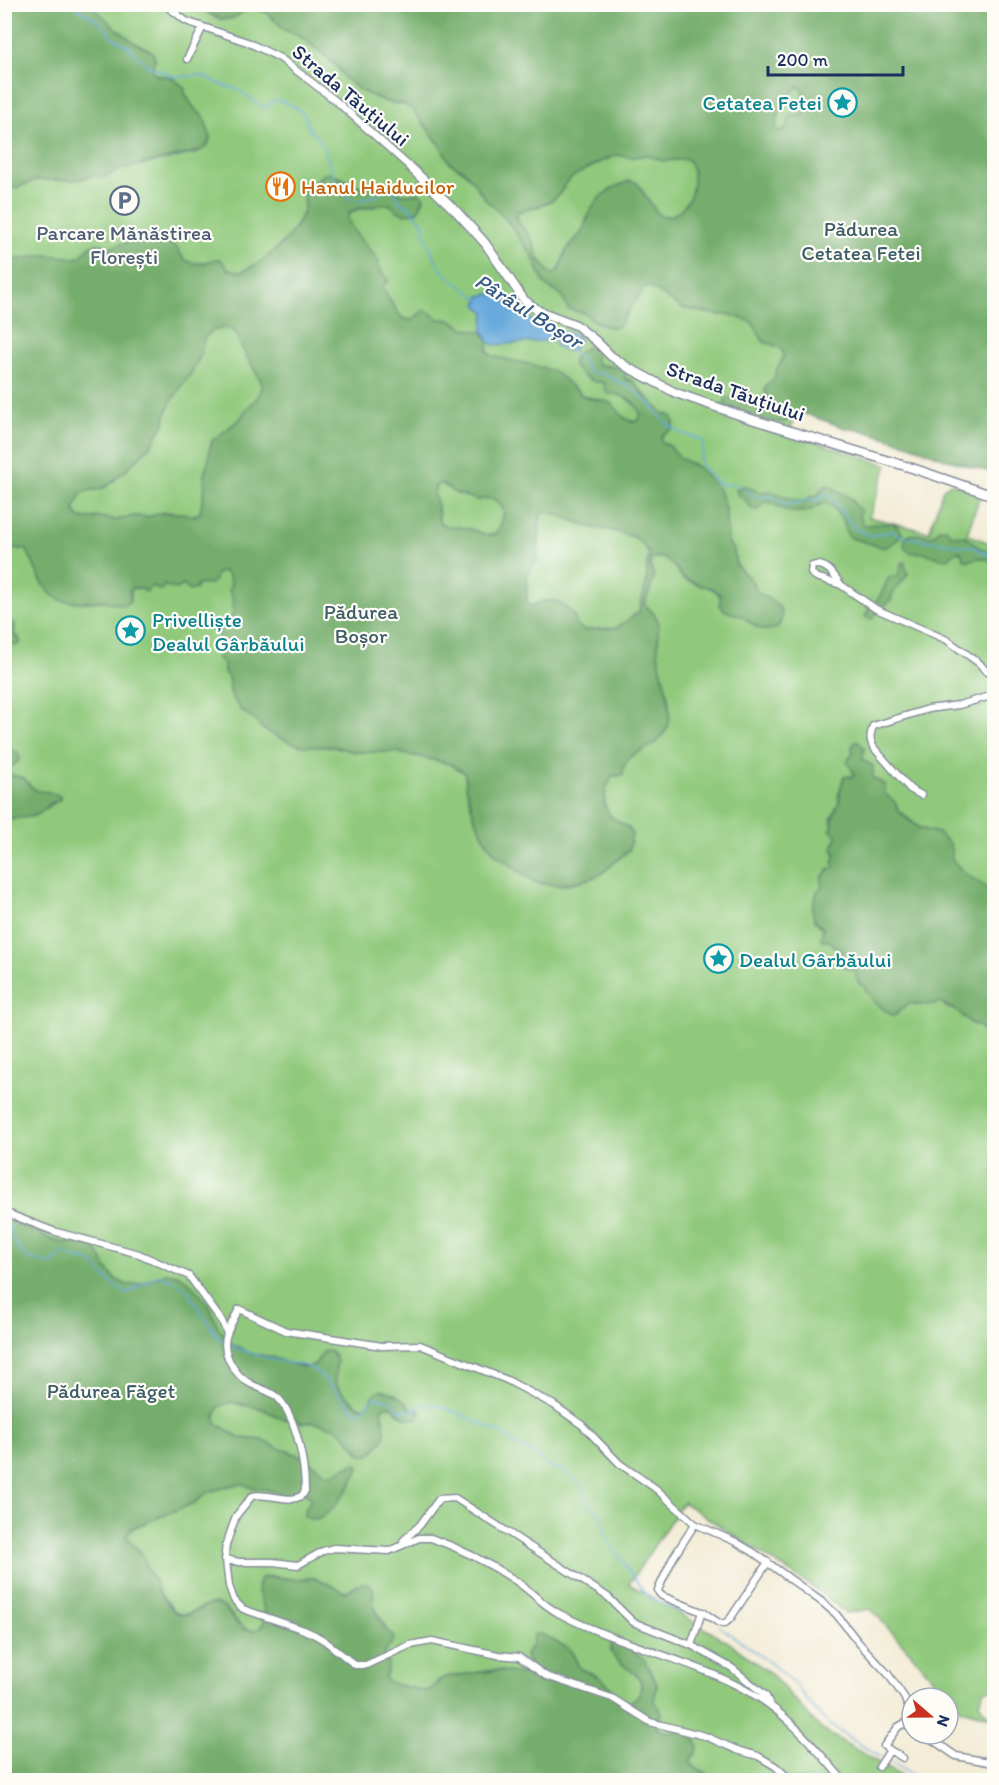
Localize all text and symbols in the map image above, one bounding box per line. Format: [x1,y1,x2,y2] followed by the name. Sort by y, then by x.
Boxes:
[287,39,415,151] street label: Strada Tăuțiului
[768,39,903,77] scale bar
[777,49,828,71] text: 200 m
[827,86,859,118] place icon: Cetatea Fetei
[702,90,822,115] place label: Cetatea Fetei
[264,170,296,202] restaurant icon: Hanul Haiducilor
[301,174,455,199] place label: Hanul Haiducilor
[108,185,140,217] parking icon: Parcare Mănăstirea Florești
[801,216,921,265] park label: Pădurea Cetatea Fetei
[36,220,212,269] place label: Parcare Mănăstirea Florești
[470,267,590,356] water label: Pârâul Boșor
[663,356,809,426] street label: Strada Tăuțiului
[324,599,398,648] park label: Pădurea Boșor
[152,607,305,656] place label: Privelliște Dealul Gârbăului
[115,615,147,647] place icon: Privelliște Dealul Gârbăului
[702,943,734,975] place icon: Dealul Gârbăului
[739,947,892,972] place label: Dealul Gârbăului
[47,1378,175,1403] park label: Pădurea Făget
[900,1686,960,1746] north arrow
[933,1713,954,1729] text: N

